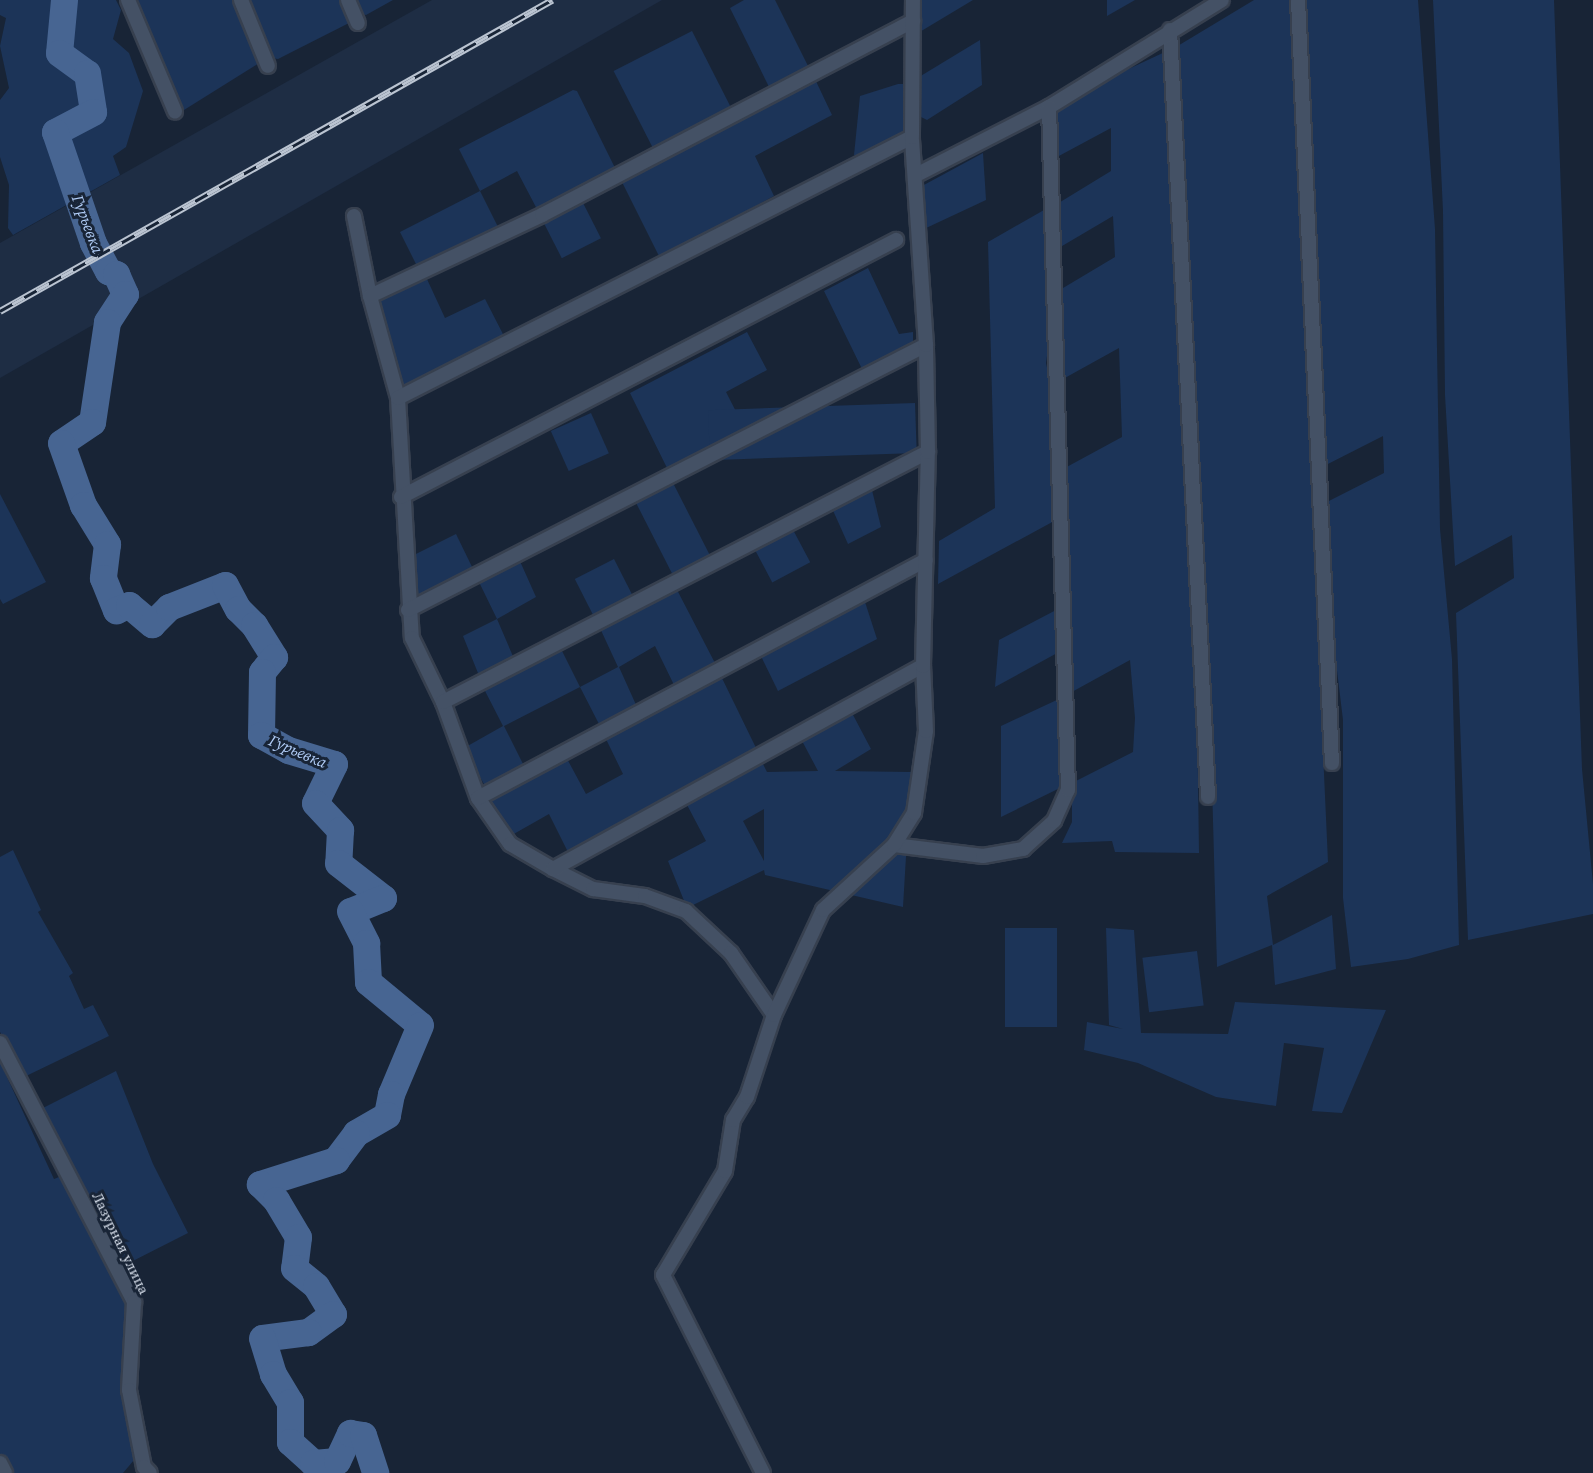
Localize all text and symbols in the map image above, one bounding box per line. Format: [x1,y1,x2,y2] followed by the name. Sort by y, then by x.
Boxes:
[68,192,108,256] water label: Гурьевка
[266,730,330,772] water label: Гурьевка
[88,1189,154,1297] street label: Лазурная улица

